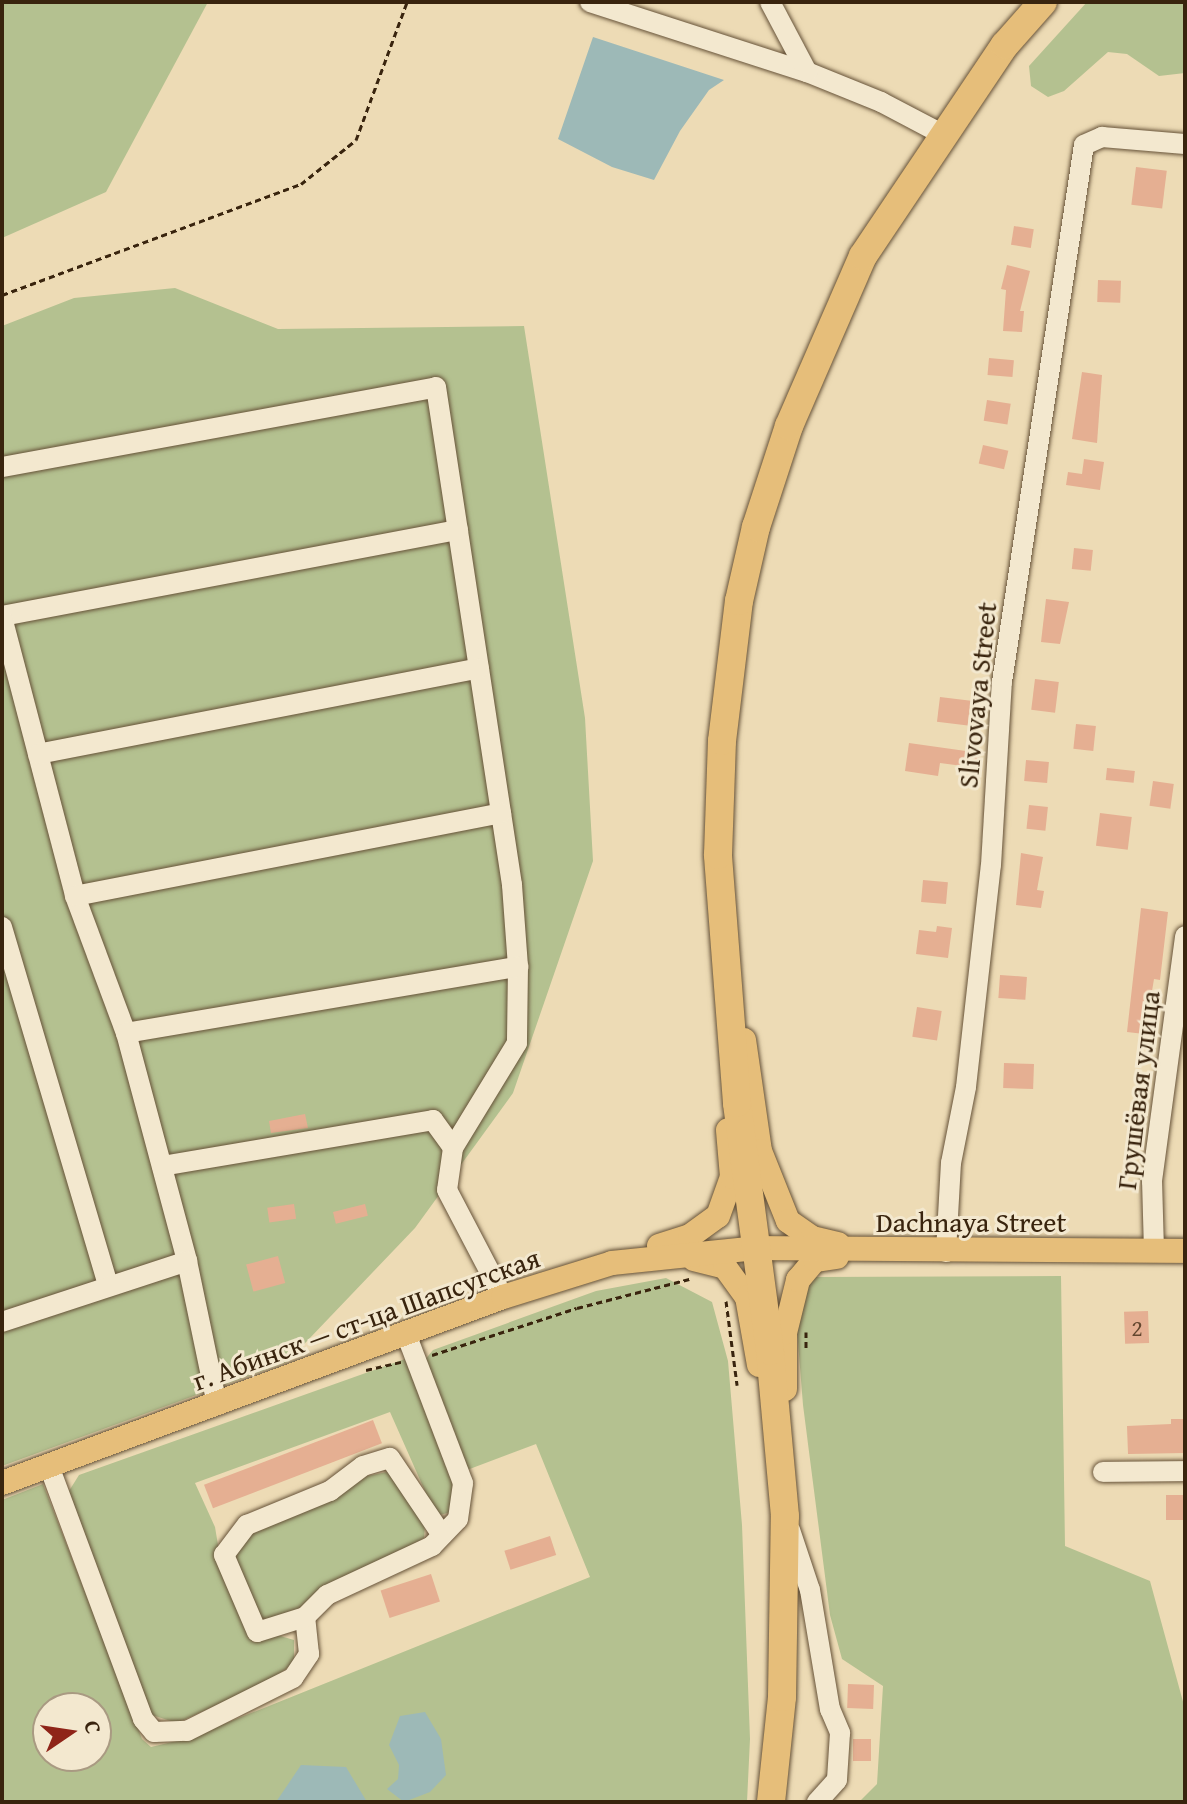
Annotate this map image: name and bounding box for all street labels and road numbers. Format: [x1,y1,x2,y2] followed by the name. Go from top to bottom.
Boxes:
[951,600,1003,790] street label: Slivovaya Street
[1109,989,1167,1191] street label: Грушёвая улица
[876,1205,1066,1239] street label: Dachnaya Street
[188,1240,544,1398] street label: г. Абинск — ст-ца Шапсугская

